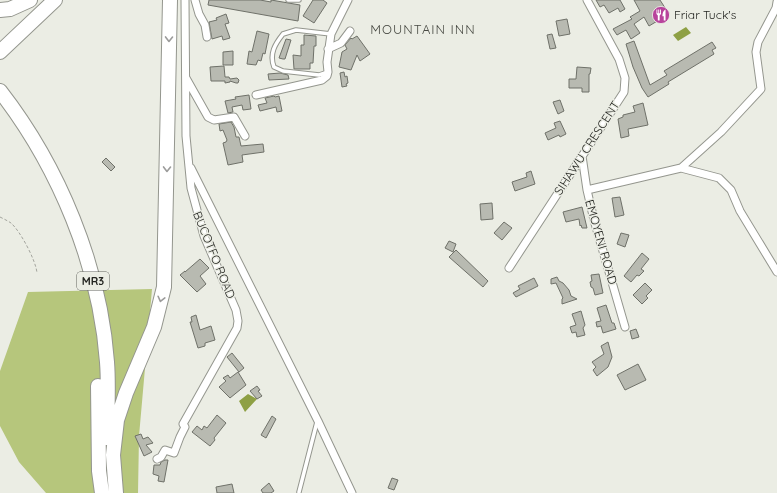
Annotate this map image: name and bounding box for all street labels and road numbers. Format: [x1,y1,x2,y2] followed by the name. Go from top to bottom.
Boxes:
[551,98,623,198] street label: SIHAWU CRESCENT
[582,198,621,286] street label: EMOYENI ROAD
[190,209,239,301] street label: BUCOTFO ROAD
[77,272,109,290] road number: MR3

